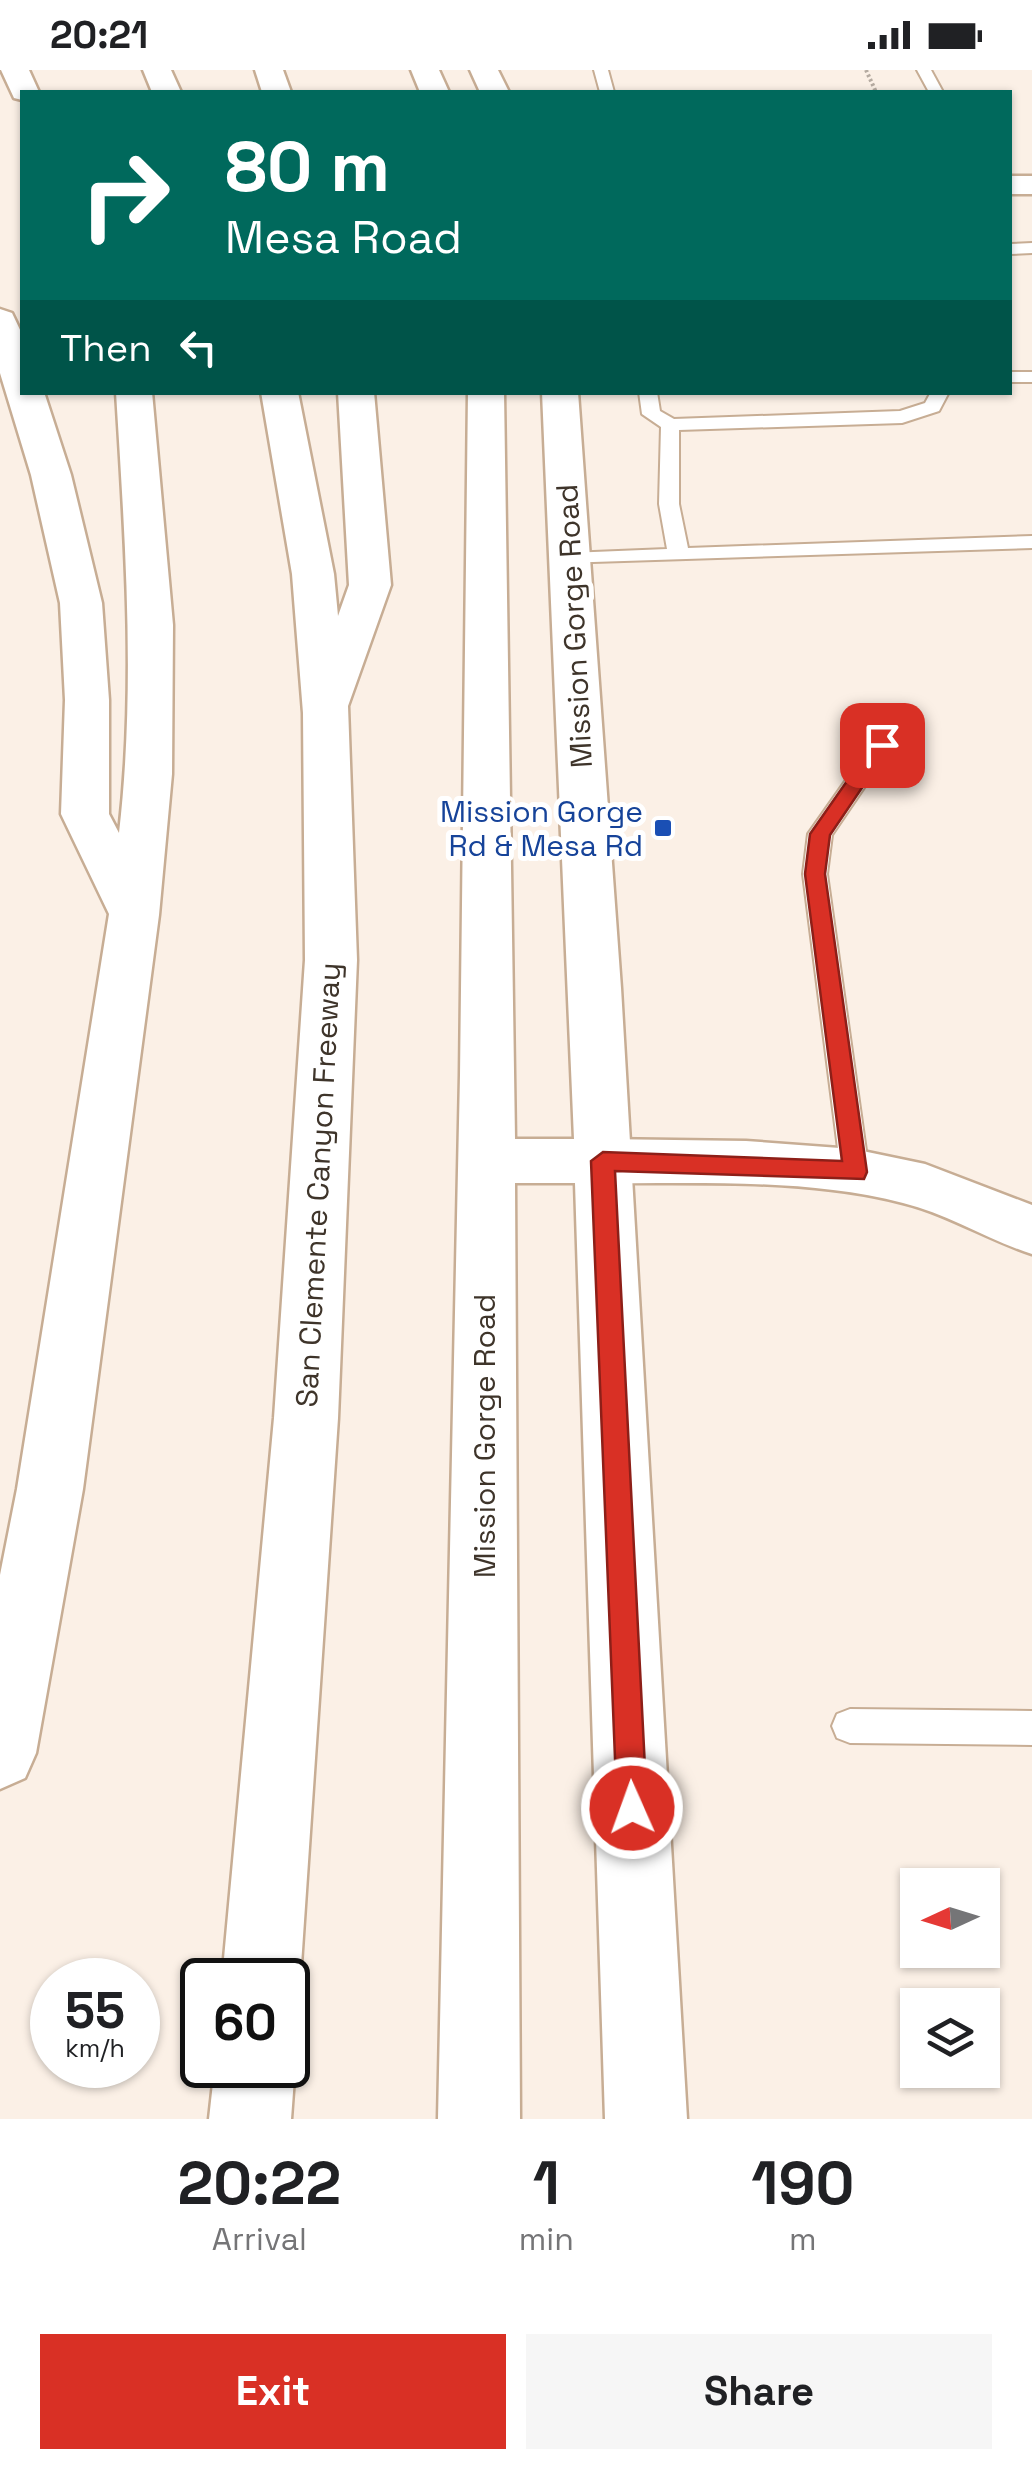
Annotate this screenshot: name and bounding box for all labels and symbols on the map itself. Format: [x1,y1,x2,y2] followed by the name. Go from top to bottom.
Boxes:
[547,483,601,769] street label: Mission Gorge Road
[840,703,925,788] pin
[440,792,643,865] place label: Mission Gorge Rd & Mesa Rd
[652,817,674,839] marker: Mission Gorge Rd & Mesa Rd
[287,962,349,1408] street label: San Clemente Canyon Freeway
[465,1294,504,1578] street label: Mission Gorge Road
[580,1756,684,1860] position arrow
[900,1868,1000,1968] north arrow
[180,1958,310,2088] speed limit sign: 60

